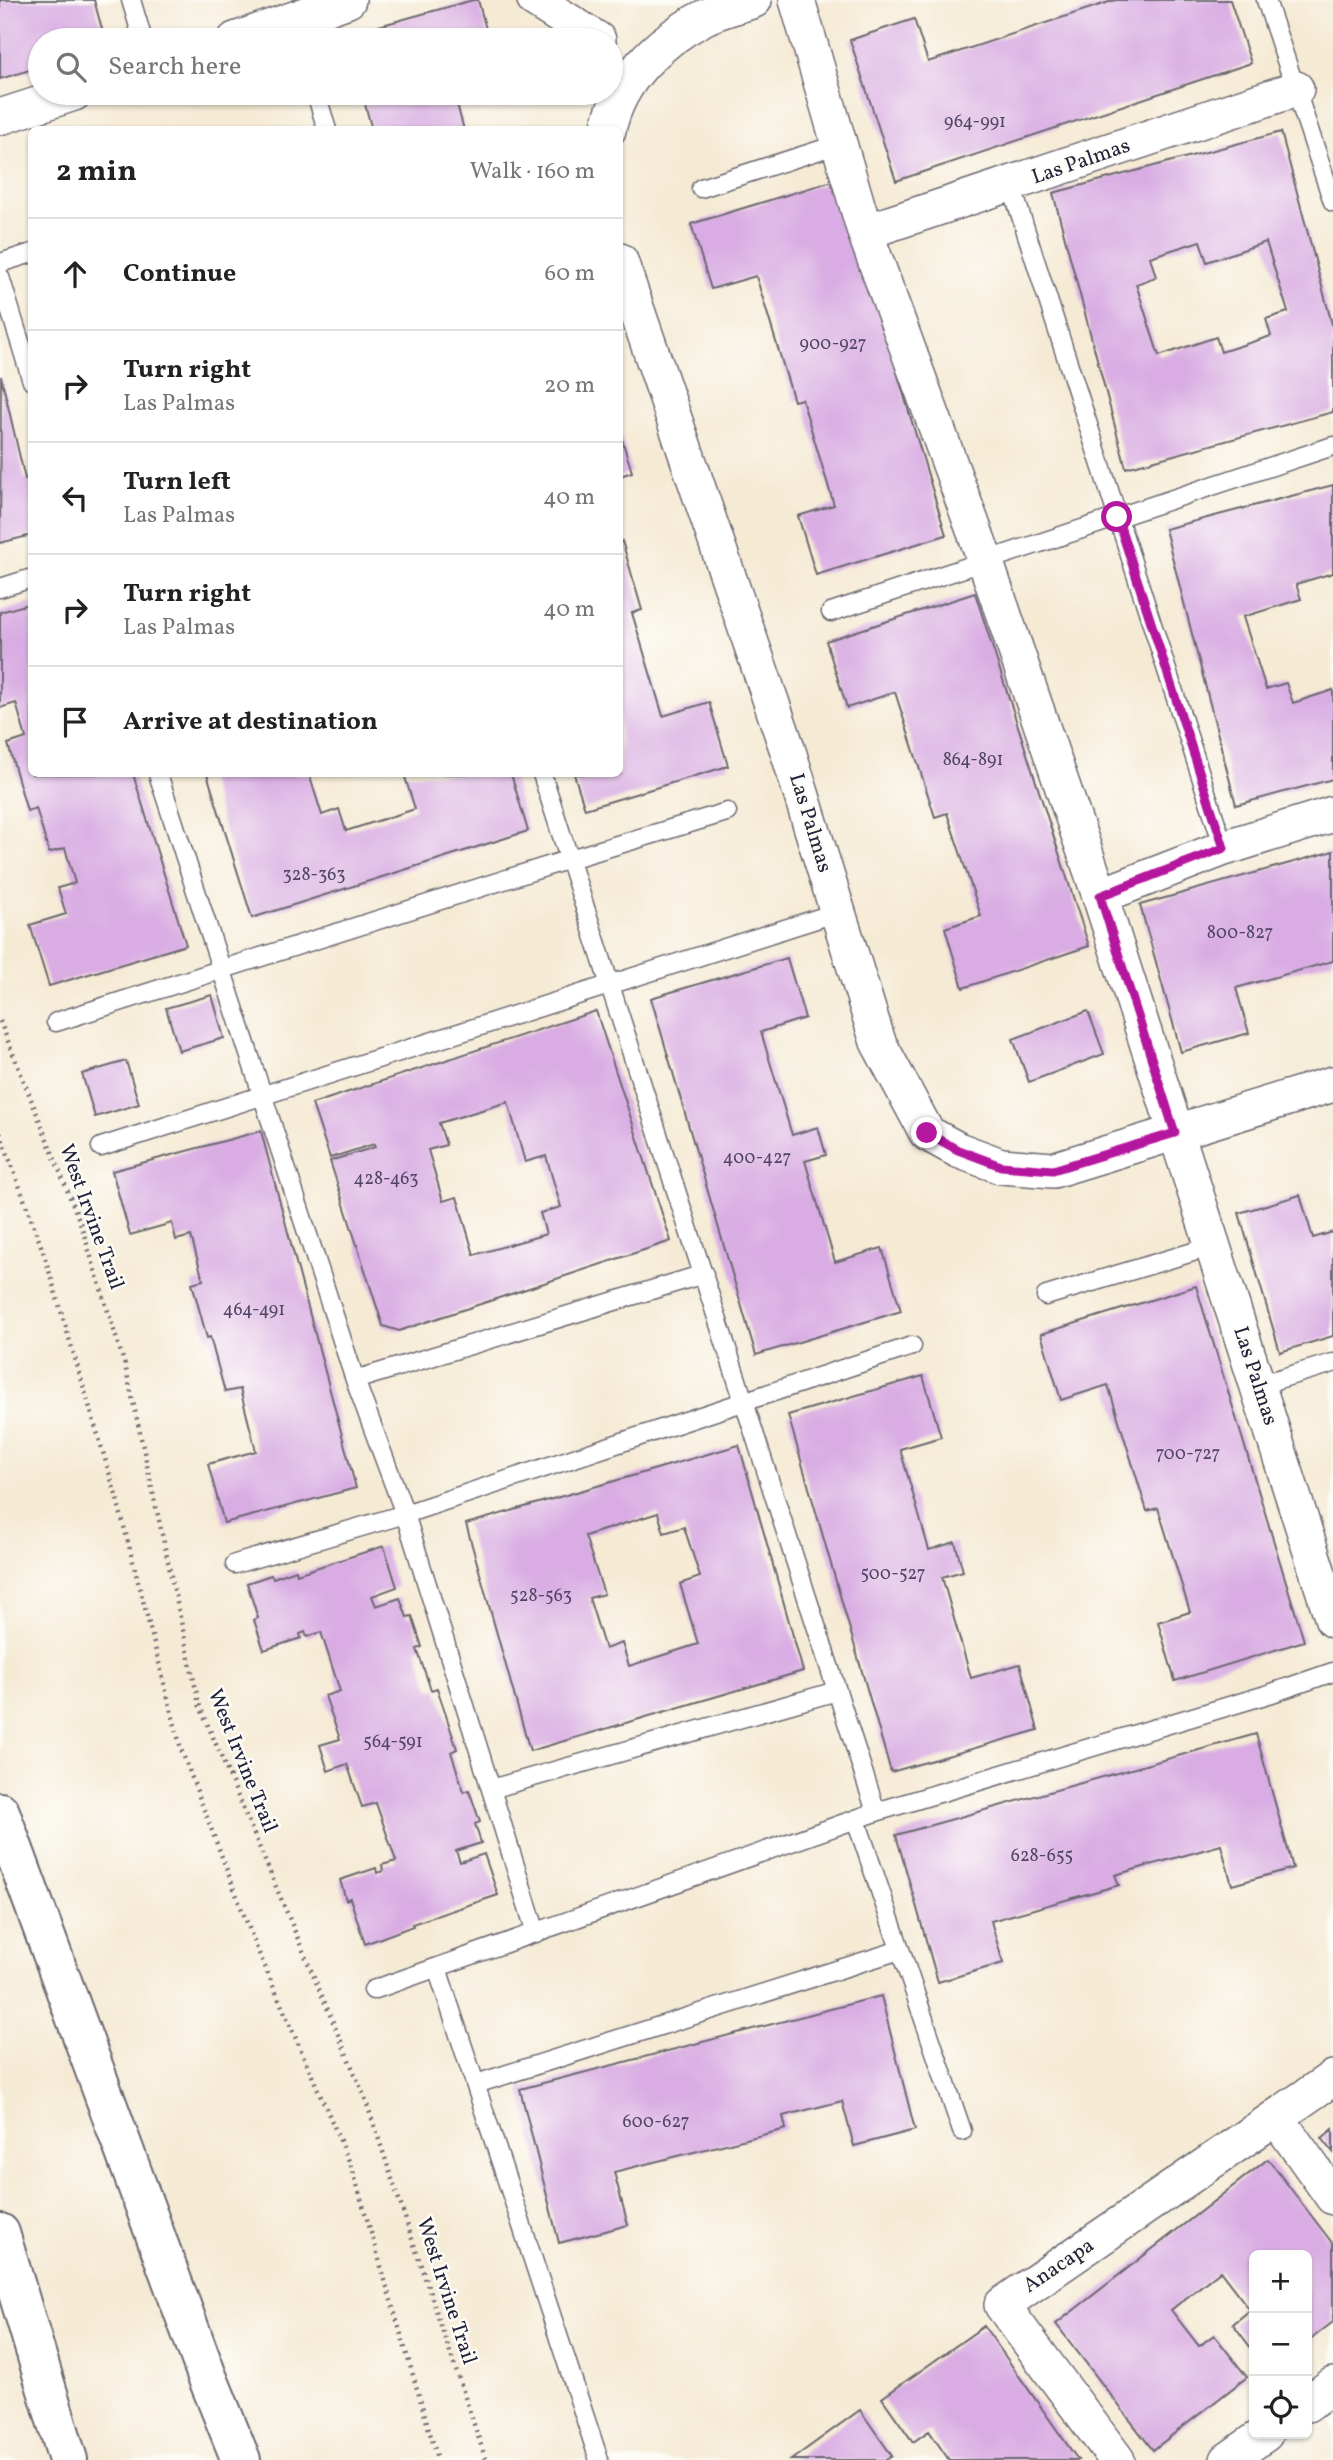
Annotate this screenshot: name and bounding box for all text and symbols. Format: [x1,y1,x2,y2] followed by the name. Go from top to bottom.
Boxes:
[28,28,623,105] search box
[52,48,90,86] icon: search
[108,49,241,85] text: Search here
[944,110,1006,135] house number: 964-991
[1028,132,1134,192] street label: Las Palmas
[56,151,137,193] text: 2 min
[470,156,595,188] text: Walk · 160 m
[56,255,94,293] icon: ahead
[123,256,236,292] text: Continue
[545,258,595,290] text: 60 m
[799,332,867,357] house number: 900-927
[123,352,251,388] text: Turn right
[56,367,94,405] icon: right
[544,370,595,402] text: 20 m
[123,388,235,420] text: Las Palmas
[123,464,231,500] text: Turn left
[56,479,94,517] icon: left
[543,482,595,514] text: 40 m
[123,500,235,532] text: Las Palmas
[1101,501,1132,532] route start
[123,576,251,612] text: Turn right
[56,591,94,629] icon: right
[543,594,595,626] text: 40 m
[123,612,235,644] text: Las Palmas
[56,703,94,741] icon: arrive
[123,704,378,740] text: Arrive at destination
[943,748,1003,773] house number: 864-891
[781,770,839,876] street label: Las Palmas
[283,863,345,888] house number: 328-363
[1207,921,1273,946] house number: 800-827
[911,1117,942,1148] route end
[51,1140,131,1294] street label: West Irvine Trail
[723,1146,791,1171] house number: 400-427
[354,1167,418,1192] house number: 428-463
[223,1298,285,1323] house number: 464-491
[1225,1323,1285,1429] street label: Las Palmas
[1156,1442,1220,1467] house number: 700-727
[861,1562,925,1587] house number: 500-527
[510,1584,572,1609] house number: 528-563
[200,1685,284,1837] street label: West Irvine Trail
[363,1730,423,1755] house number: 564-591
[1011,1844,1073,1869] house number: 628-655
[623,2110,689,2135] house number: 600-627
[409,2214,483,2368] street label: West Irvine Trail
[1018,2232,1100,2300] street label: Anacapa
[1249,2250,1312,2439] map controls
[1249,2250,1312,2313] button: +
[1249,2313,1312,2376] button: −
[1249,2376,1312,2439] button: locate

